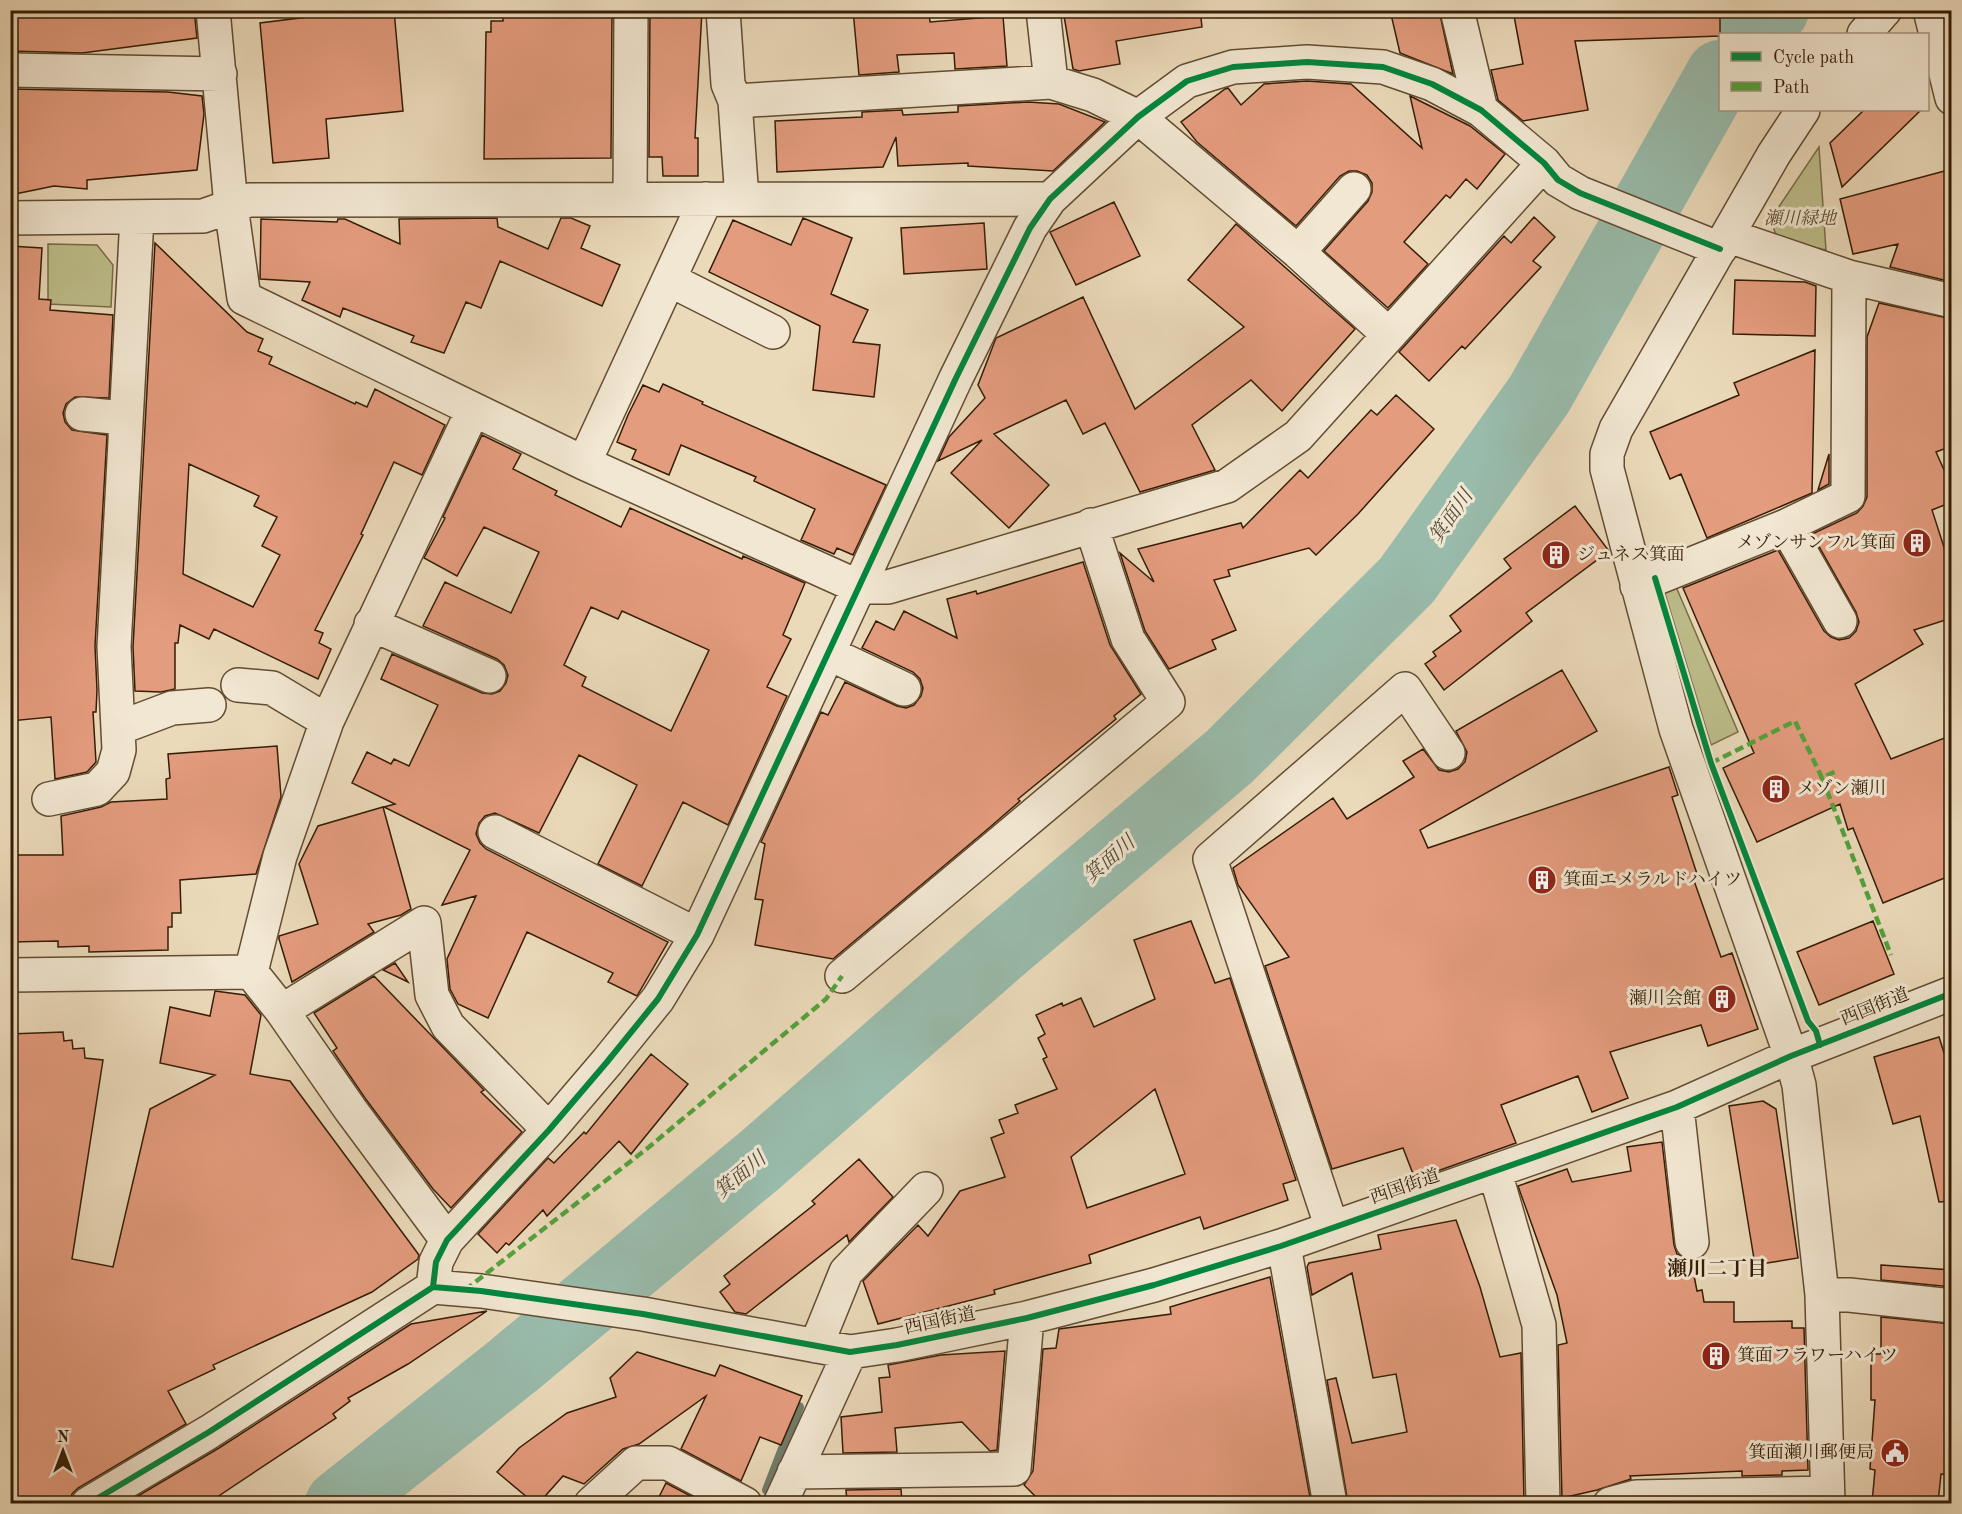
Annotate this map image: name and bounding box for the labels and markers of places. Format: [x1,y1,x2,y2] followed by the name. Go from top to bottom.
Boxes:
[1901,527,1933,559] building icon: メゾンサンフル箕面
[1736,532,1896,552] place label: メゾンサンフル箕面
[1540,539,1572,571] building icon: ジュネス箕面
[1577,544,1685,564] place label: ジュネス箕面
[1760,773,1792,805] building icon: メゾン瀬川
[1797,778,1886,798] place label: メゾン瀬川
[1526,864,1558,896] building icon: 箕面エメラルドハイツ
[1563,869,1742,889] place label: 箕面エメラルドハイツ
[1706,983,1738,1015] building icon: 瀬川会館
[1629,988,1701,1008] place label: 瀬川会館
[1700,1340,1732,1372] building icon: 箕面フラワーハイツ
[1737,1345,1898,1365] place label: 箕面フラワーハイツ
[1879,1437,1911,1469] public building icon: 箕面瀬川郵便局
[1748,1442,1874,1462] place label: 箕面瀬川郵便局

